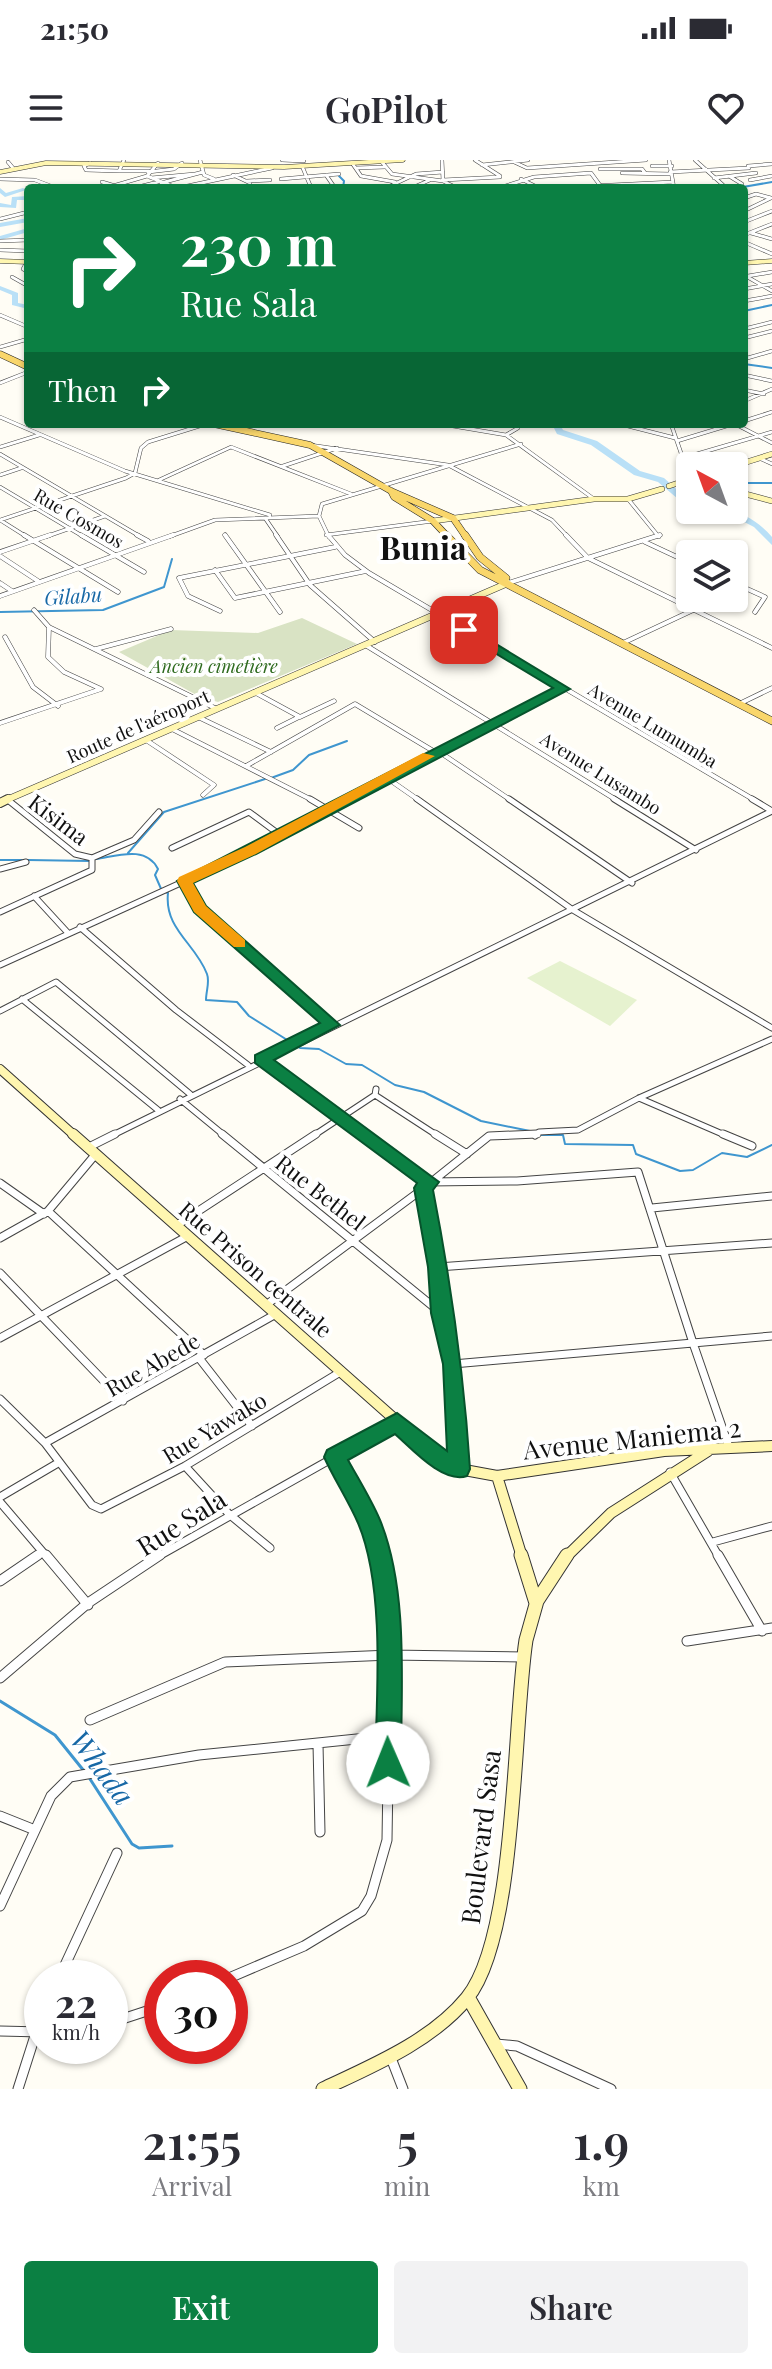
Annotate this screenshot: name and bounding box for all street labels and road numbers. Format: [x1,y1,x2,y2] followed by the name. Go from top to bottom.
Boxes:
[30,483,128,553] street label: Rue Cosmos
[583,676,722,773] street label: Avenue Lumumba
[63,683,214,768] street label: Route de l'aéroport
[535,726,666,820] street label: Avenue Lusambo
[23,787,95,851] street label: Kisima
[270,1147,372,1237] street label: Rue Bethel
[173,1194,339,1344] street label: Rue Prison centrale
[99,1325,205,1403] street label: Rue Abede
[156,1384,272,1470] street label: Rue Yawako
[520,1409,743,1467] street label: Avenue Maniema 2
[130,1481,232,1563] street label: Rue Sala
[452,1748,508,1926] street label: Boulevard Sasa

